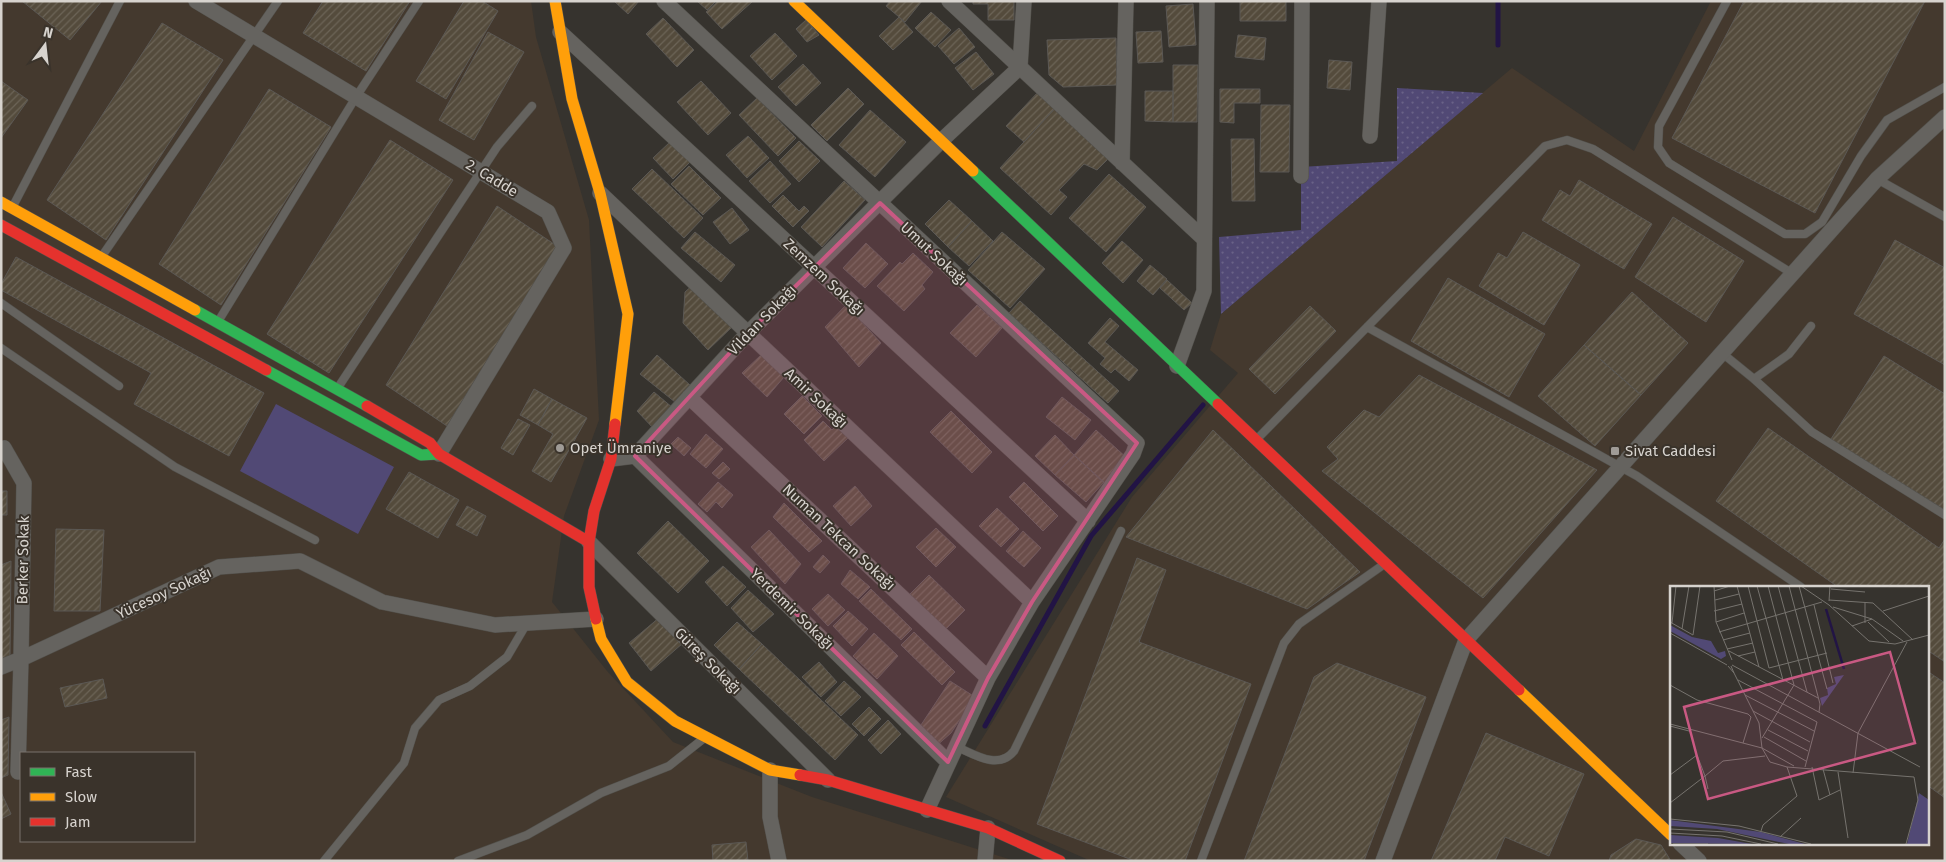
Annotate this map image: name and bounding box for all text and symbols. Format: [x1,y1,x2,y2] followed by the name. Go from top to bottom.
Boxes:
[20,20,70,70] north arrow
[42,24,55,42] text: N
[463,155,521,201] street label: 2. Cadde
[897,218,971,290] street label: Umut Sokağı
[780,235,868,319] street label: Zemzem Sokağı
[724,281,800,359] street label: Vildan Sokağı
[781,364,851,432] street label: Amir Sokağı
[570,439,672,457] place label: Opet Ümraniye
[554,442,566,454] marker: Opet Ümraniye
[1625,442,1716,460] place label: Sivat Caddesi
[1609,445,1621,457] marker: Sivat Caddesi
[779,480,899,594] street label: Numan Tekcan Sokağı
[13,515,33,605] street label: Berker Sokak
[114,563,214,623] street label: Yücesoy Sokağı
[746,565,838,653] street label: Yerdemir Sokağı
[1670,586,1928,844] inset map
[671,624,745,698] street label: Güreş Sokağı
[20,752,195,842] legend
[65,763,92,781] text: Fast
[65,788,97,806] text: Slow
[65,813,91,831] text: Jam

